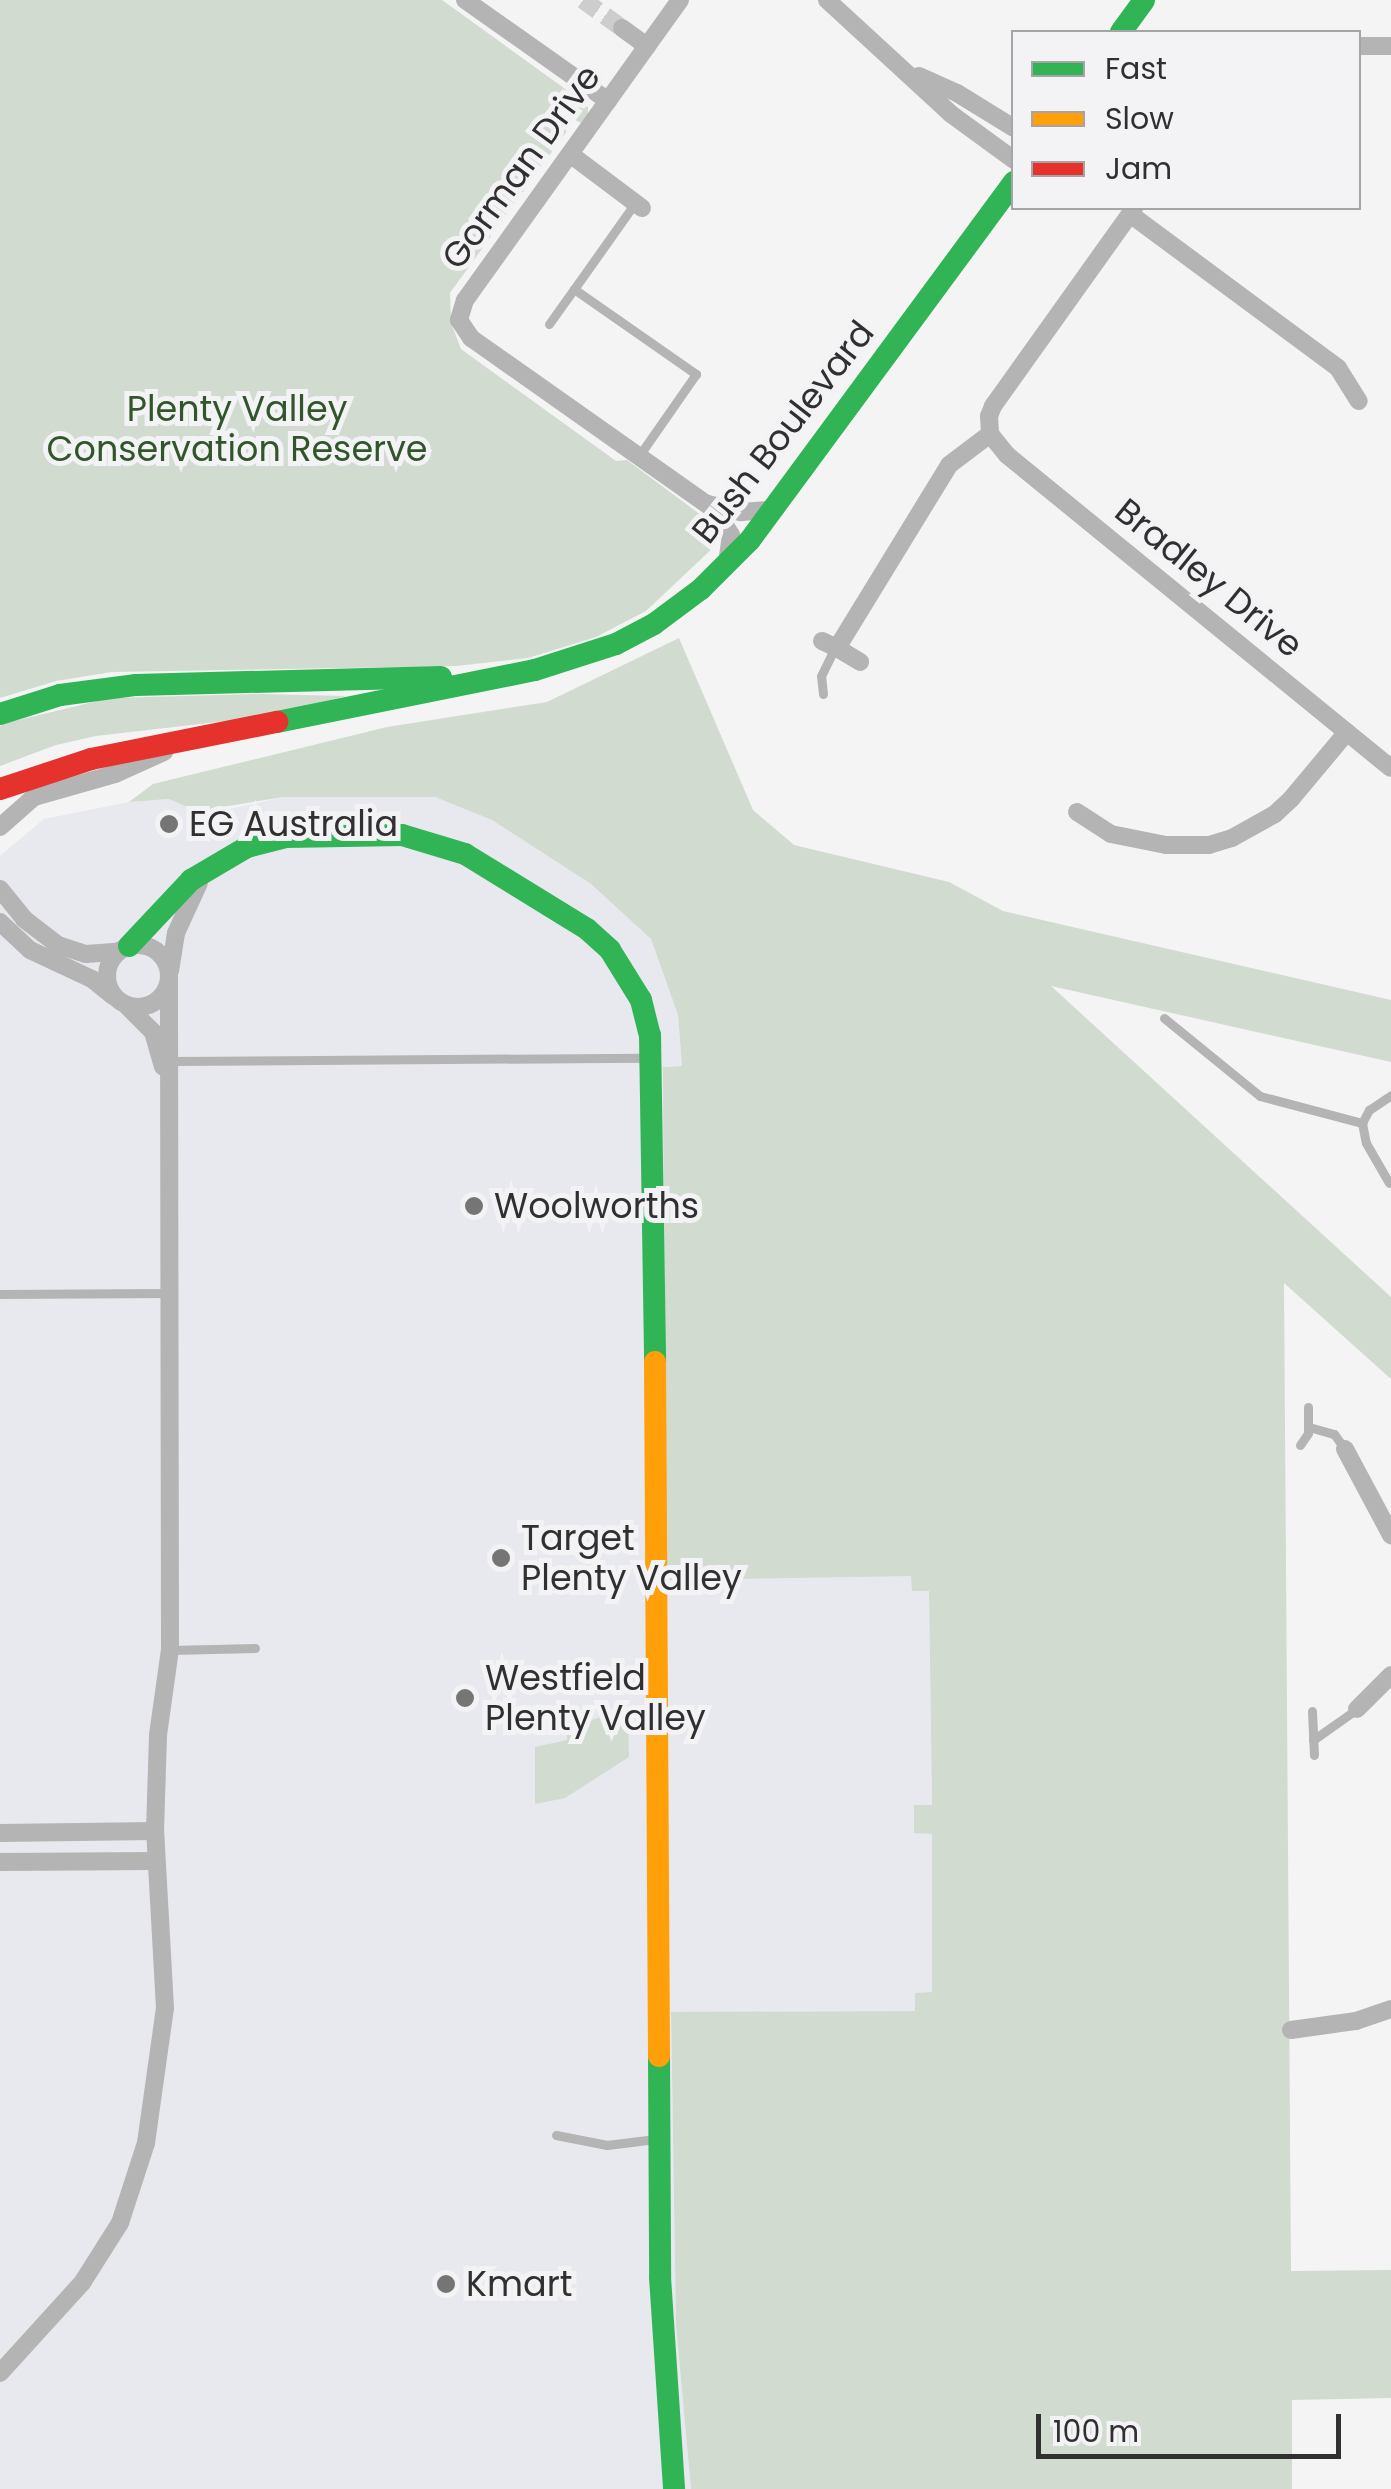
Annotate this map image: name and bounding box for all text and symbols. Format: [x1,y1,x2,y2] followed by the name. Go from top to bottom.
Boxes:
[1011,30,1361,210] legend
[1105,47,1167,90] text: Fast
[433,57,609,277] street label: Gorman Drive
[1105,97,1174,140] text: Slow
[1105,147,1172,190] text: Jam
[683,313,883,551] street label: Bush Boulevard
[47,388,427,470] park label: Plenty Valley Conservation Reserve
[1107,490,1311,666] street label: Bradley Drive
[189,803,398,845] place label: EG Australia
[158,813,180,835] marker: EG Australia
[494,1185,699,1227] place label: Woolworths
[463,1195,485,1217] marker: Woolworths
[521,1517,742,1599] place label: Target Plenty Valley
[490,1547,512,1569] marker: Target Plenty Valley
[485,1657,706,1739] place label: Westfield Plenty Valley
[454,1687,476,1709] marker: Westfield Plenty Valley
[466,2263,572,2305] place label: Kmart
[435,2273,457,2295] marker: Kmart
[1041,2394,1346,2456] scale bar
[1053,2410,1139,2453] text: 100 m

